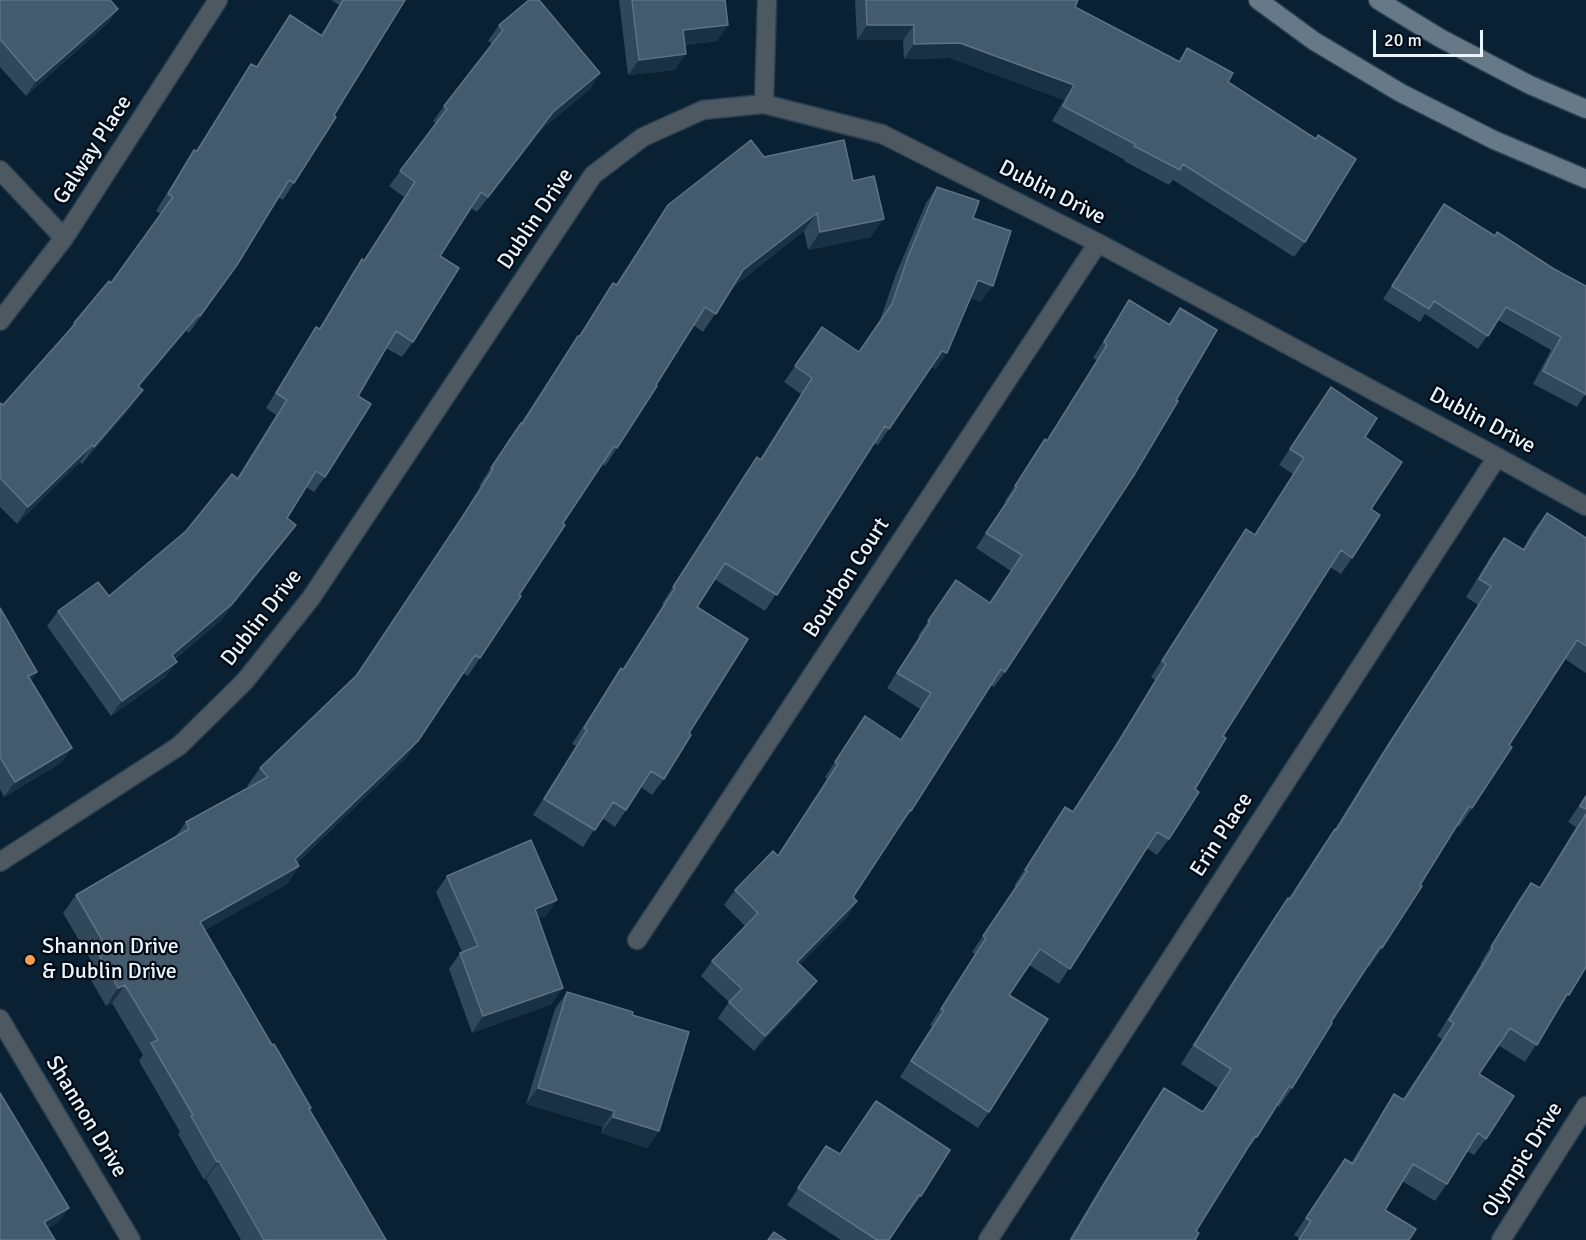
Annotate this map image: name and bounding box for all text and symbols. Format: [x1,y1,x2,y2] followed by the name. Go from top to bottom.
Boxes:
[1376,18,1486,56] scale bar
[1384,29,1422,51] text: 20 m
[48,91,138,209] street label: Galway Place
[994,155,1110,231] street label: Dublin Drive
[493,163,579,275] street label: Dublin Drive
[1424,382,1540,460] street label: Dublin Drive
[798,513,896,643] street label: Bourbon Court
[216,564,308,672] street label: Dublin Drive
[1185,788,1259,882] street label: Erin Place
[42,934,179,986] place label: Shannon Drive & Dublin Drive
[23,953,37,967] marker: Shannon Drive & Dublin Drive
[39,1052,133,1182] street label: Shannon Drive
[1477,1098,1569,1222] street label: Olympic Drive

